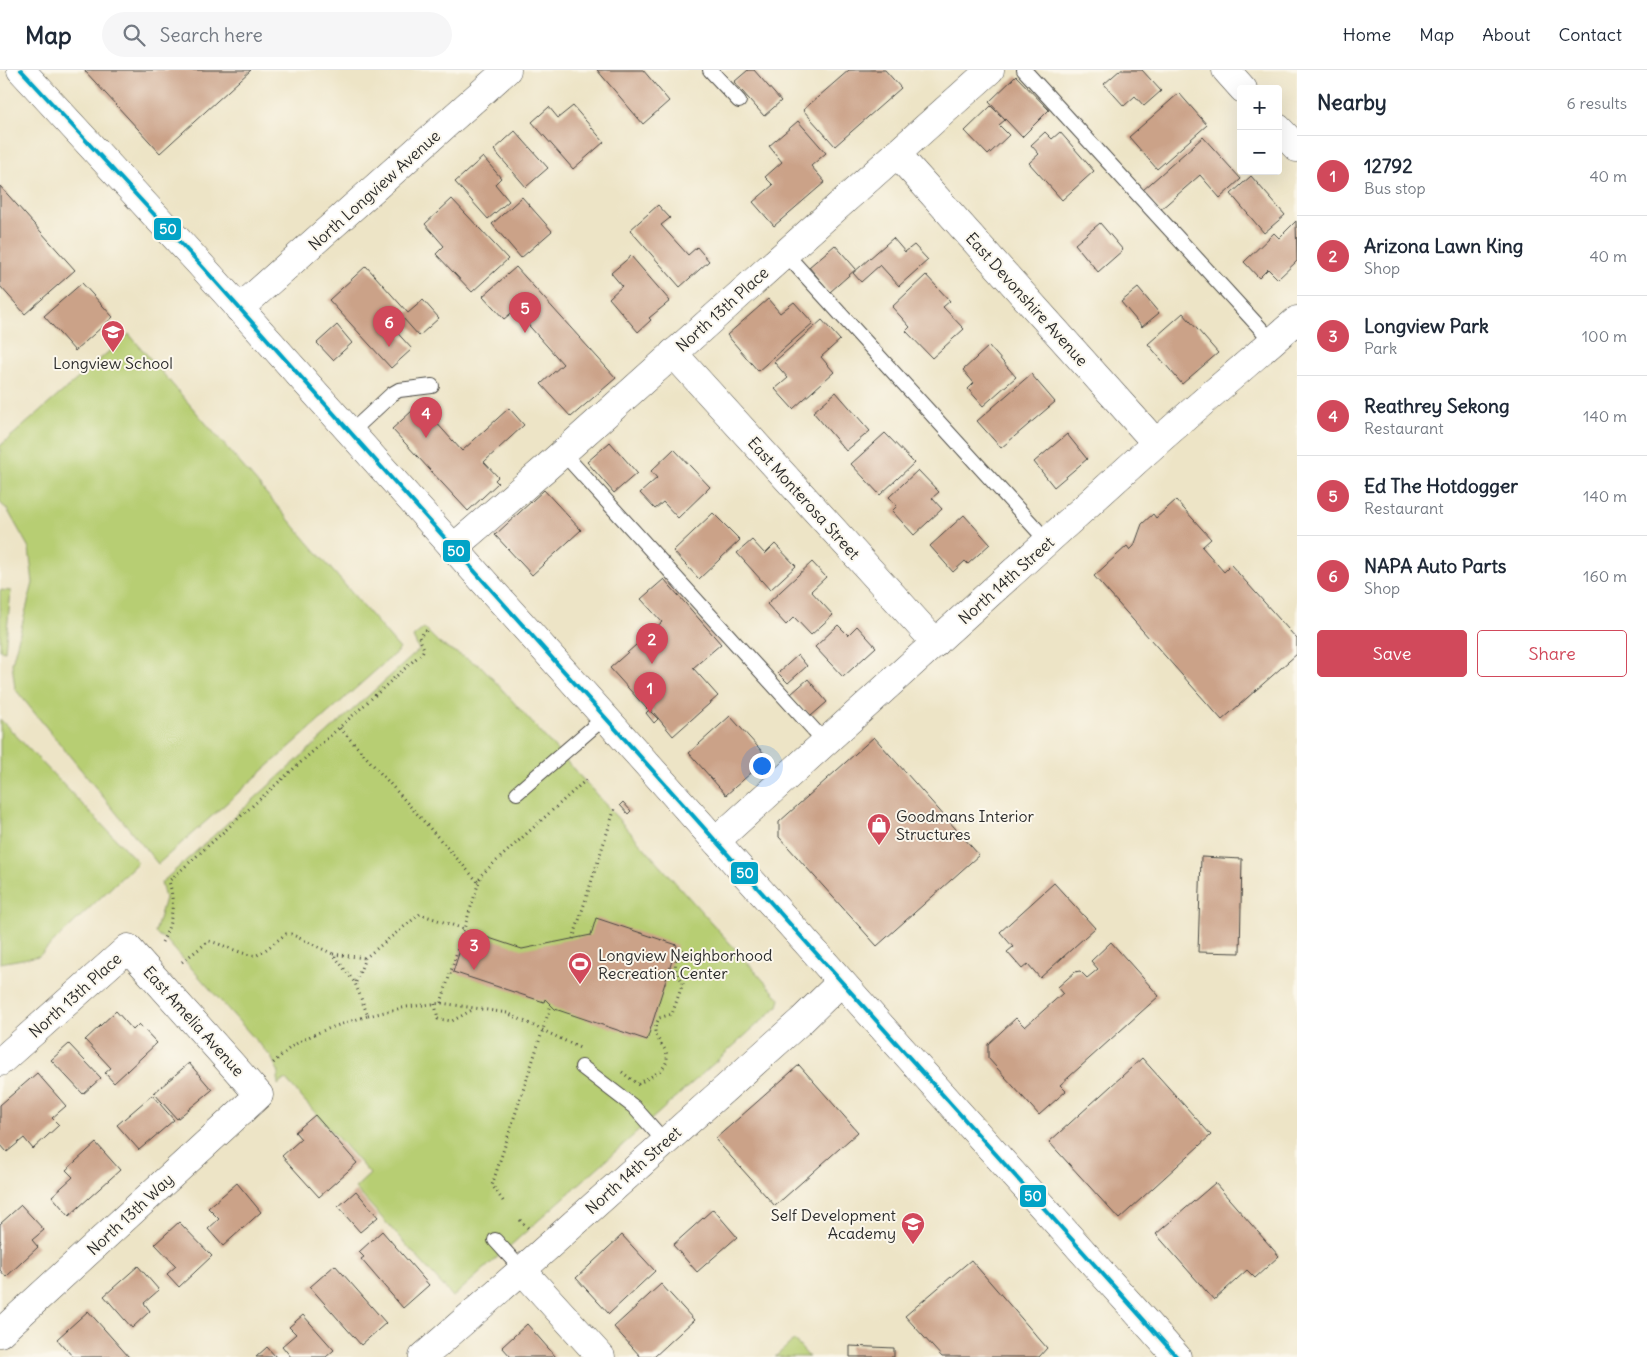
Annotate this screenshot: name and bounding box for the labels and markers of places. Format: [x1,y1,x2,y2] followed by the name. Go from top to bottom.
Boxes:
[509,292,541,333] pin: 5
[373,306,405,347] pin: 6
[100,319,126,353] school or university icon: Longview School
[53,353,173,373] place label: Longview School
[410,397,442,438] pin: 4
[636,623,668,664] pin: 2
[634,672,666,713] pin: 1
[896,806,1034,844] place label: Goodmans Interior Structures
[866,812,892,846] shop icon: Goodmans Interior Structures
[458,929,490,970] pin: 3
[598,945,772,983] place label: Longview Neighborhood Recreation Center
[567,951,593,985] sports icon: Longview Neighborhood Recreation Center
[771,1205,897,1243] place label: Self Development Academy
[900,1211,926,1245] school or university icon: Self Development Academy

